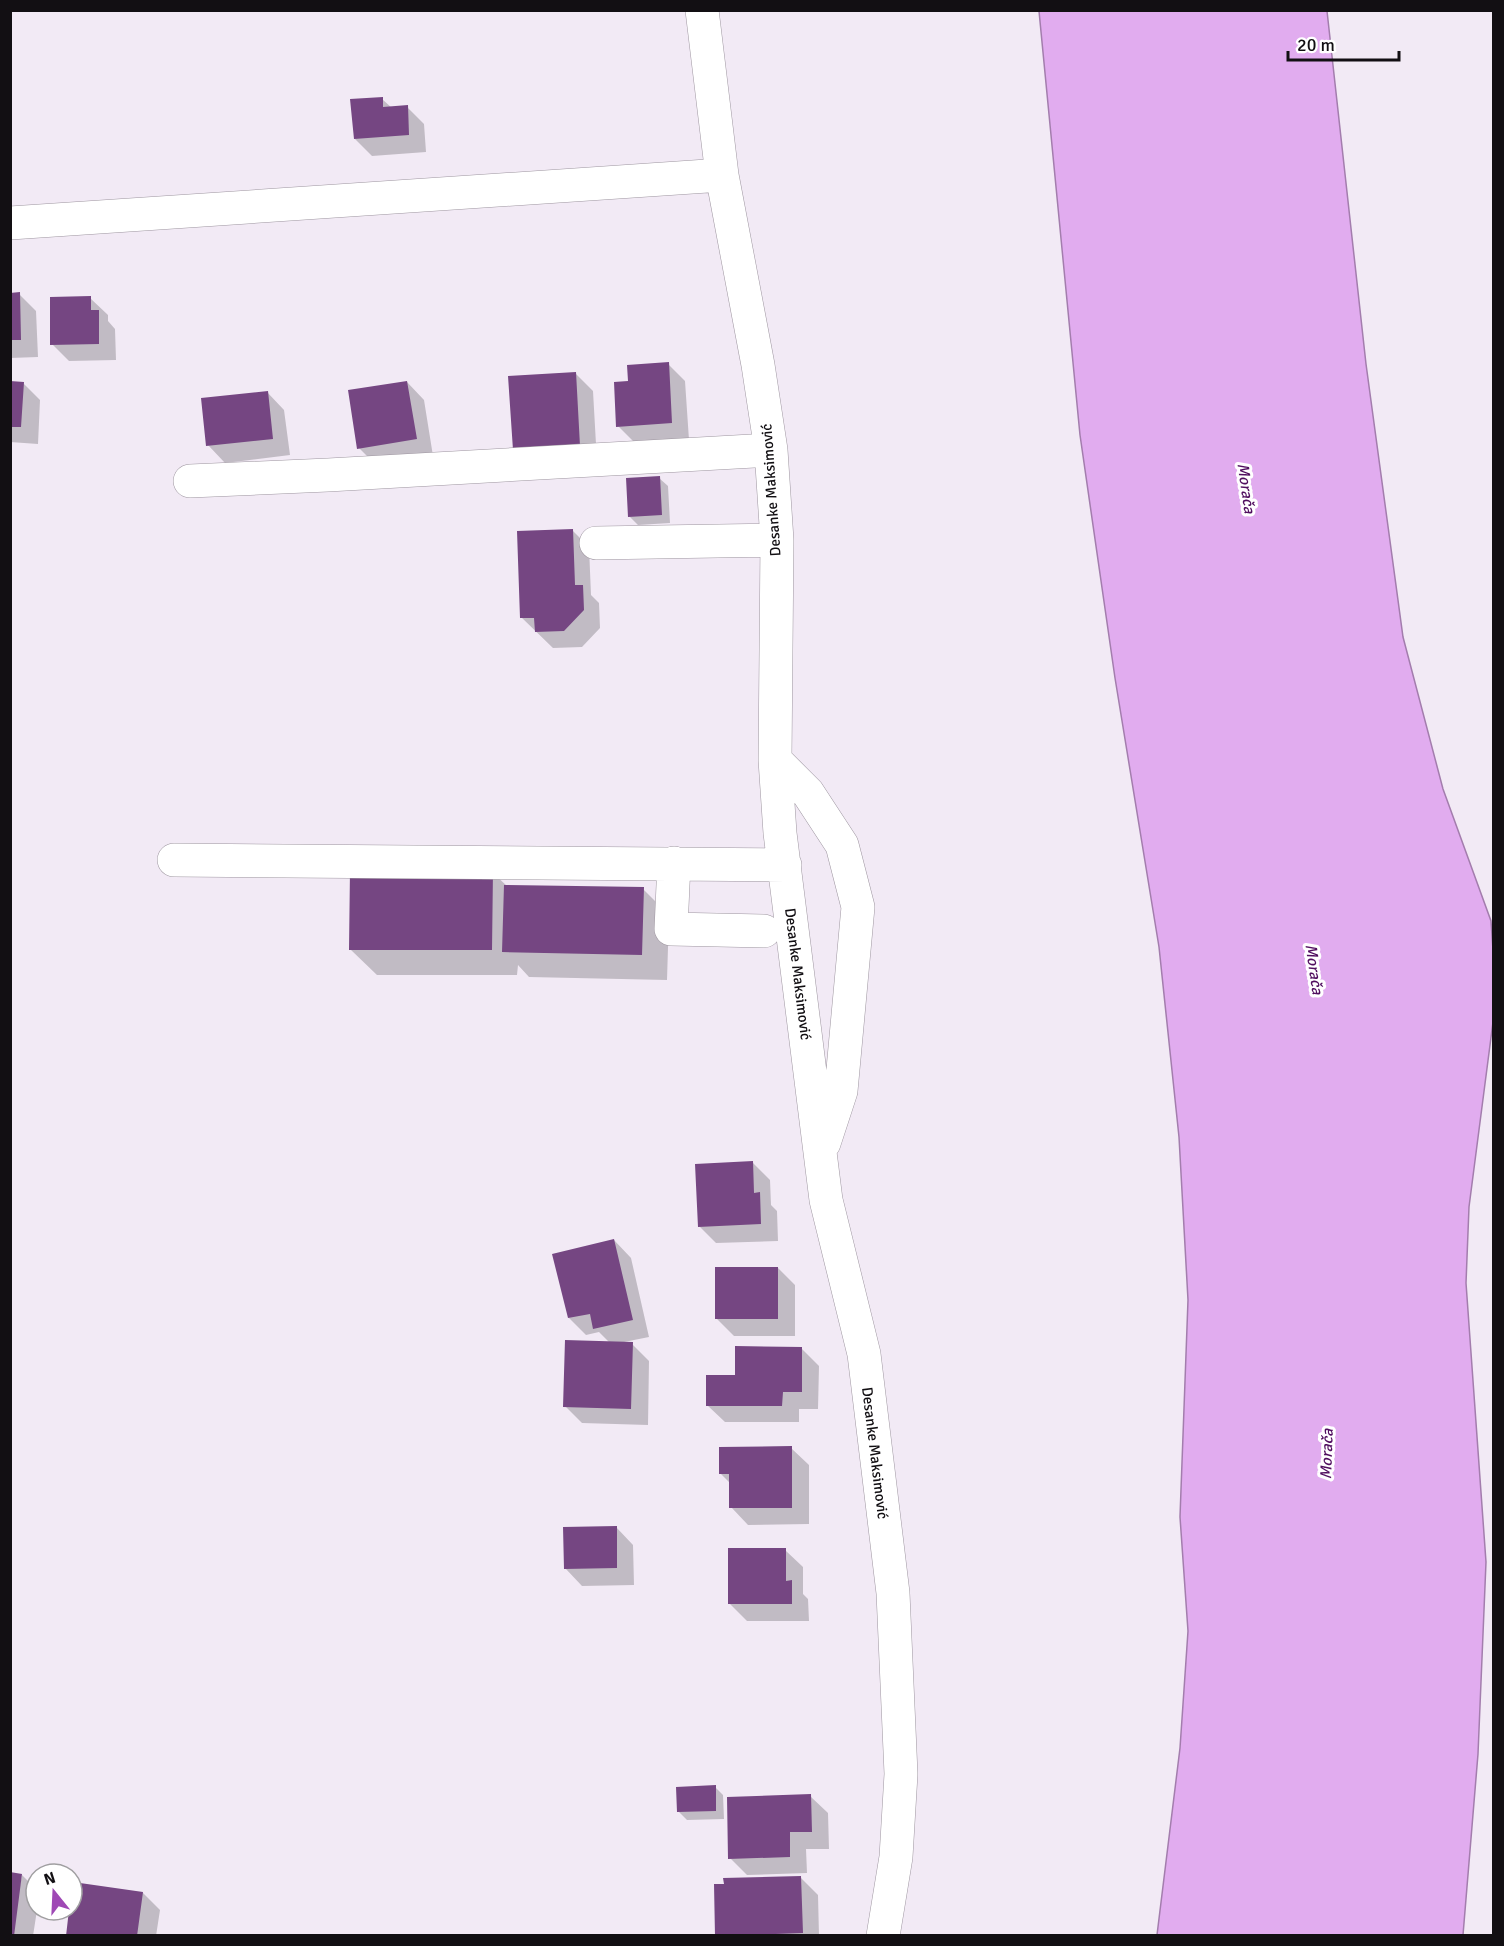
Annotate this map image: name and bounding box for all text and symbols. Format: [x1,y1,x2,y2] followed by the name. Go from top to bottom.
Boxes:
[1288,24,1399,62] scale bar
[1297,34,1335,56] text: 20 m
[757,423,785,557] street label: Desanke Maksimović
[1233,462,1260,516] water label: Morača
[781,907,815,1041] street label: Desanke Maksimović
[1301,943,1328,997] water label: Morača
[858,1386,892,1520] street label: Desanke Maksimović
[1316,1427,1338,1480] water label: Morača
[24,1862,84,1922] north arrow
[41,1867,58,1890] text: N

